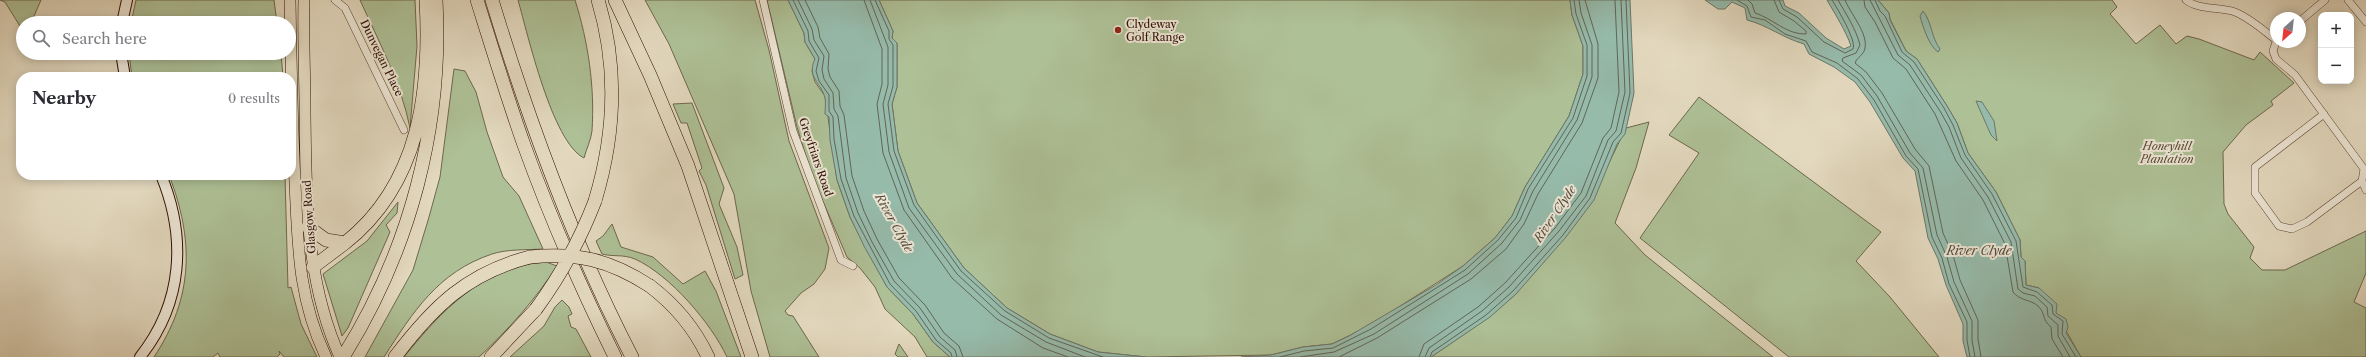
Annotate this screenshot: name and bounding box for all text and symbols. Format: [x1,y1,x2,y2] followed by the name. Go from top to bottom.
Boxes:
[2270,12,2306,48] north arrow
[2318,12,2354,84] map controls
[2318,12,2354,48] button: +
[16,16,296,60] search box
[357,17,407,99] street label: Dunvegan Place
[1126,17,1184,44] place label: Clydeway Golf Range
[1113,25,1123,35] marker: Clydeway Golf Range
[30,27,52,49] icon: search
[62,29,147,48] text: Search here
[2318,48,2354,84] button: −
[32,88,96,108] text: Nearby
[228,90,280,106] text: 0 results
[796,116,836,199] street label: Greyfriars Road
[2139,139,2194,166] park label: Honeyhill Plantation
[299,179,319,254] street label: Glasgow Road
[1530,182,1580,246] water label: River Clyde
[872,190,917,256] water label: River Clyde
[1946,243,2013,258] water label: River Clyde

